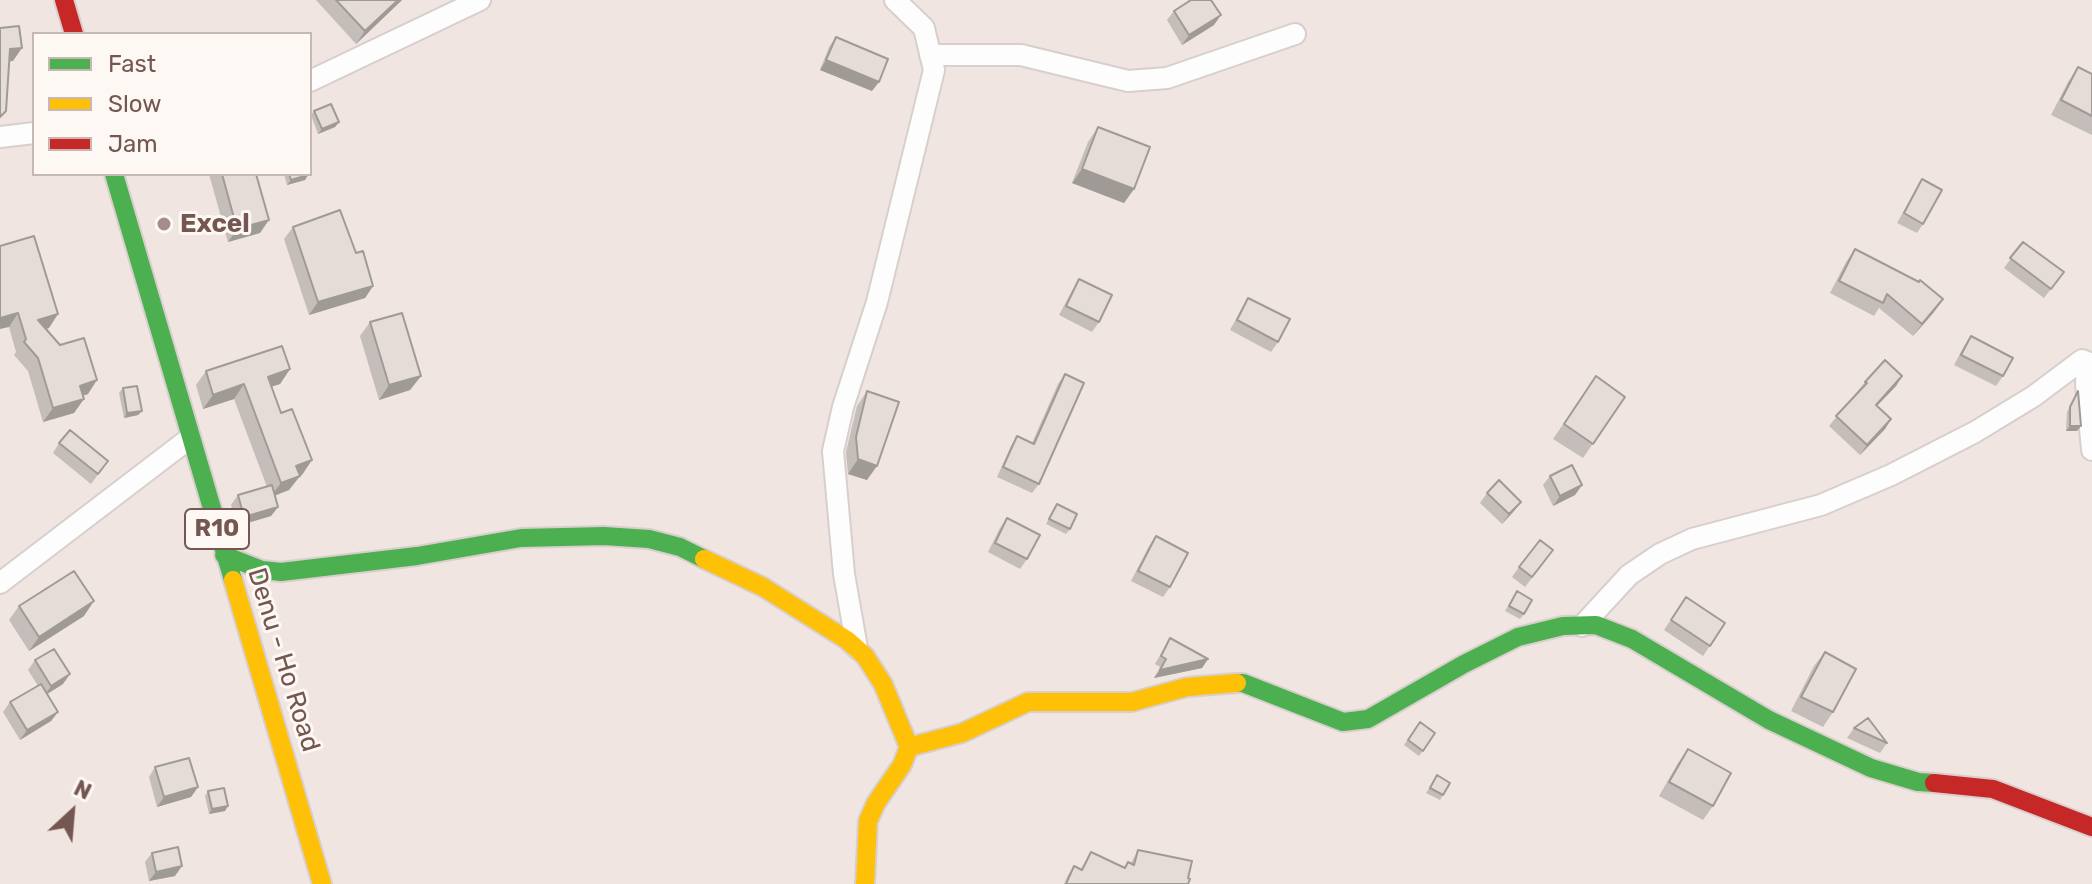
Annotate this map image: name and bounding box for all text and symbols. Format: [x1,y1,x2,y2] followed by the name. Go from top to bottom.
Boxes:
[32,32,312,176] legend
[108,50,156,78] text: Fast
[108,90,161,118] text: Slow
[108,130,158,158] text: Jam
[180,208,250,240] place label: Excel
[155,215,173,233] marker: Excel
[185,509,249,549] road number: R10
[240,564,326,756] street label: Denu - Ho Road
[32,772,112,852] north arrow
[70,774,96,806] text: N

